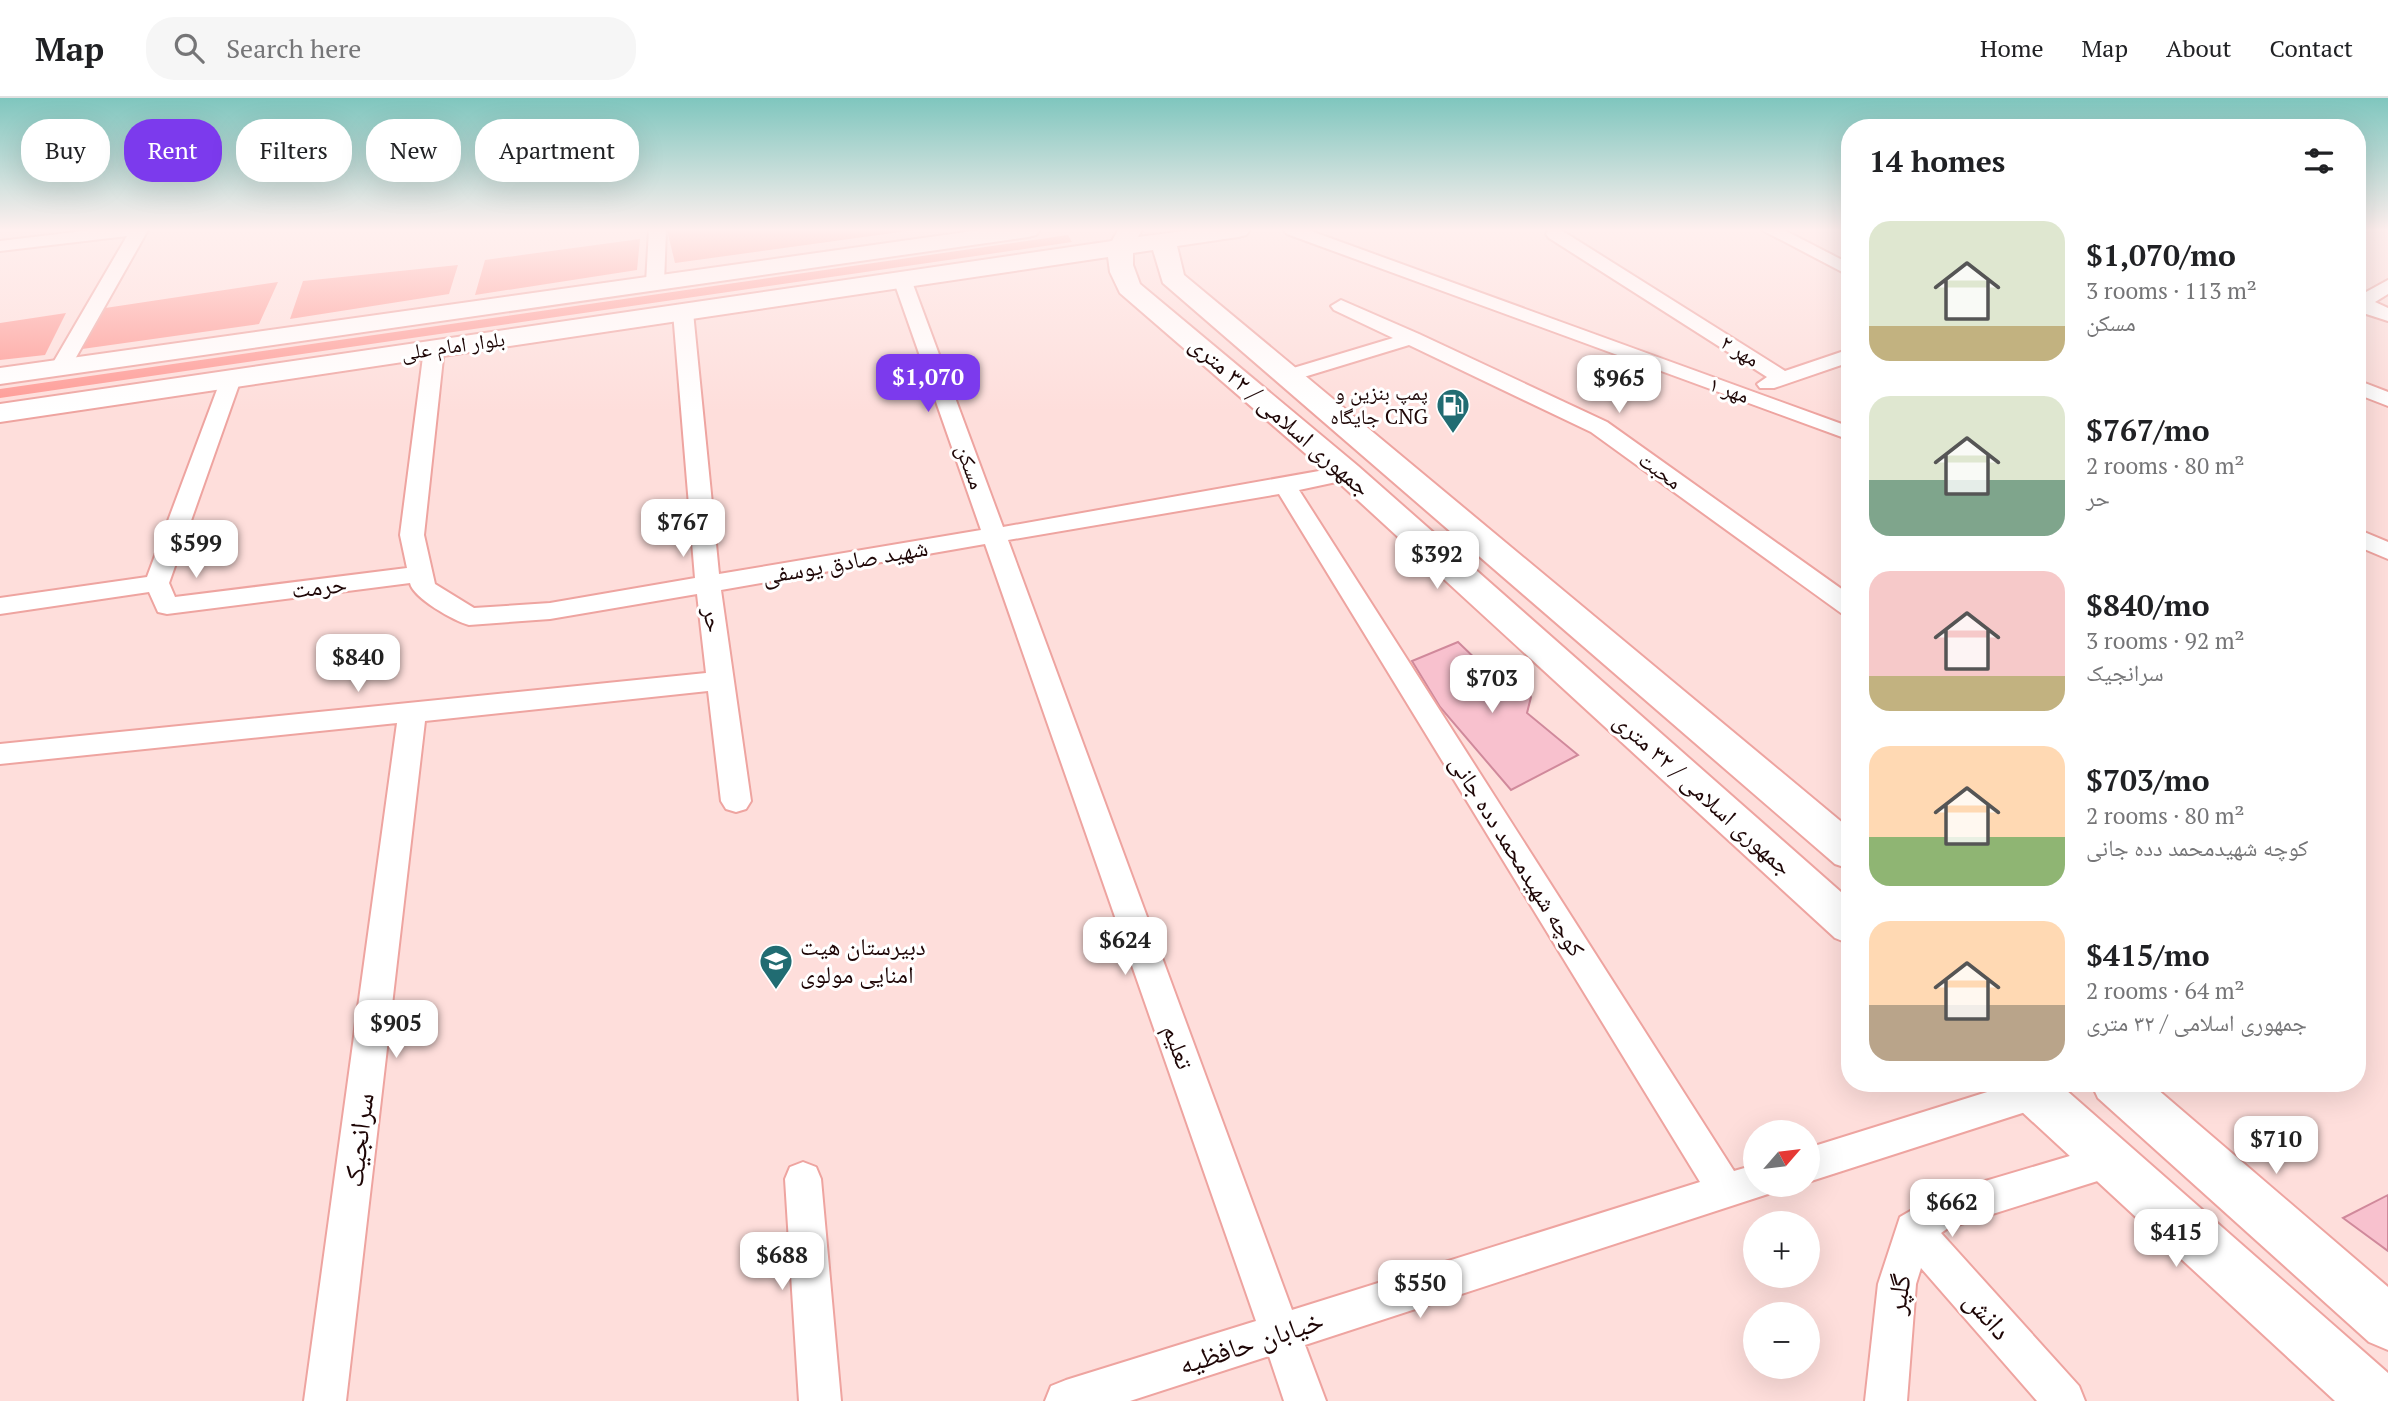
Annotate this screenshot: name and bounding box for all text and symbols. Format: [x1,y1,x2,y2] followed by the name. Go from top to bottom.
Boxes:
[146,17,636,80] search box
[35,27,104,70] text: Map
[170,29,208,67] icon: search
[226,31,361,65] text: Search here
[1980,32,2044,64] text: Home
[2082,32,2128,64] text: Map
[2166,32,2232,64] text: About
[2270,32,2353,64] text: Contact
[21,119,110,182] chip: Buy
[124,119,222,182] chip: Rent
[236,119,352,182] chip: Filters
[366,119,461,182] chip: New
[475,119,639,182] chip: Apartment
[1869,141,2005,181] text: 14 homes
[2300,142,2338,180] icon: filters
[2086,235,2236,275] text: $1,070/mo
[1925,249,2009,333] icon: home
[2086,275,2257,306] text: 3 rooms · 113 m²
[2086,307,2136,338] text: مسکن
[399,324,507,367] street label: بلوار امام علی
[1183,328,1378,503] street label: جمهوری اسلامی / ۳۲ متری
[1716,328,1765,373] street label: مهر ۲
[871,354,985,414] pin: $1,070
[1578,356,1660,415] pin: $965
[892,361,964,392] text: $1,070
[1593,362,1645,393] text: $965
[1705,369,1753,409] street label: مهر ۱
[1330,378,1429,430] place label: پمپ بنزین و جایگاه CNG
[1434,386,1472,435] fuel station icon: پمپ بنزین و جایگاه CNG
[2086,410,2210,450] text: $767/mo
[1925,424,2009,508] icon: home
[950,441,992,493] street label: مسکن
[1633,445,1688,495] street label: محبت
[2086,450,2245,481] text: 2 rooms · 80 m²
[2086,482,2110,513] text: حر
[642,500,724,559] pin: $767
[657,506,709,537] text: $767
[155,520,237,580] pin: $599
[170,527,222,558] text: $599
[759,531,930,591] street label: شهید صادق یوسفی
[1396,532,1478,591] pin: $392
[1411,538,1463,569] text: $392
[289,567,348,605] street label: حرمت
[2086,585,2210,625] text: $840/mo
[1925,599,2009,683] icon: home
[696,604,732,634] street label: حر
[2086,625,2245,656] text: 3 rooms · 92 m²
[317,634,399,694] pin: $840
[332,641,384,672] text: $840
[1451,656,1533,715] pin: $703
[2086,657,2164,688] text: سرانجیک
[1466,662,1518,693] text: $703
[1607,704,1800,882] street label: جمهوری اسلامی / ۳۲ متری
[1443,749,1593,962] street label: کوچه شهیدمحمد دده جانی
[2086,760,2210,800] text: $703/mo
[1925,774,2009,858] icon: home
[2086,800,2245,831] text: 2 rooms · 80 m²
[2086,832,2308,863] text: کوچه شهیدمحمد دده جانی
[1084,918,1166,977] pin: $624
[1099,924,1151,955] text: $624
[800,930,926,990] place label: دبیرستان هیت امنایی مولوی
[2086,935,2210,975] text: $415/mo
[757,942,795,991] school or university icon: دبیرستان هیت امنایی مولوی
[1925,949,2009,1033] icon: home
[2086,975,2245,1006] text: 2 rooms · 64 m²
[355,1000,437,1060] pin: $905
[370,1007,422,1038] text: $905
[2086,1007,2307,1038] text: جمهوری اسلامی / ۳۲ متری
[1155,1020,1202,1074] street label: تعلیم
[333,1091,382,1189] street label: سرانجیک
[2235,1116,2317,1176] pin: $710
[1743,1120,1820,1197] north arrow
[1743,1120,1820,1379] map controls
[2250,1123,2302,1154] text: $710
[1911,1180,1993,1239] pin: $662
[1926,1186,1978,1217] text: $662
[2135,1210,2217,1269] pin: $415
[1743,1211,1820,1288] button: +
[2150,1216,2202,1247] text: $415
[741,1232,823,1292] pin: $688
[756,1239,808,1270] text: $688
[1379,1260,1461,1320] pin: $550
[1394,1267,1446,1298] text: $550
[1876,1271,1919,1317] street label: گلپر
[1957,1282,2020,1347] street label: دانش
[1174,1301,1328,1382] street label: خیابان حافظیه
[1743,1302,1820,1379] button: −

